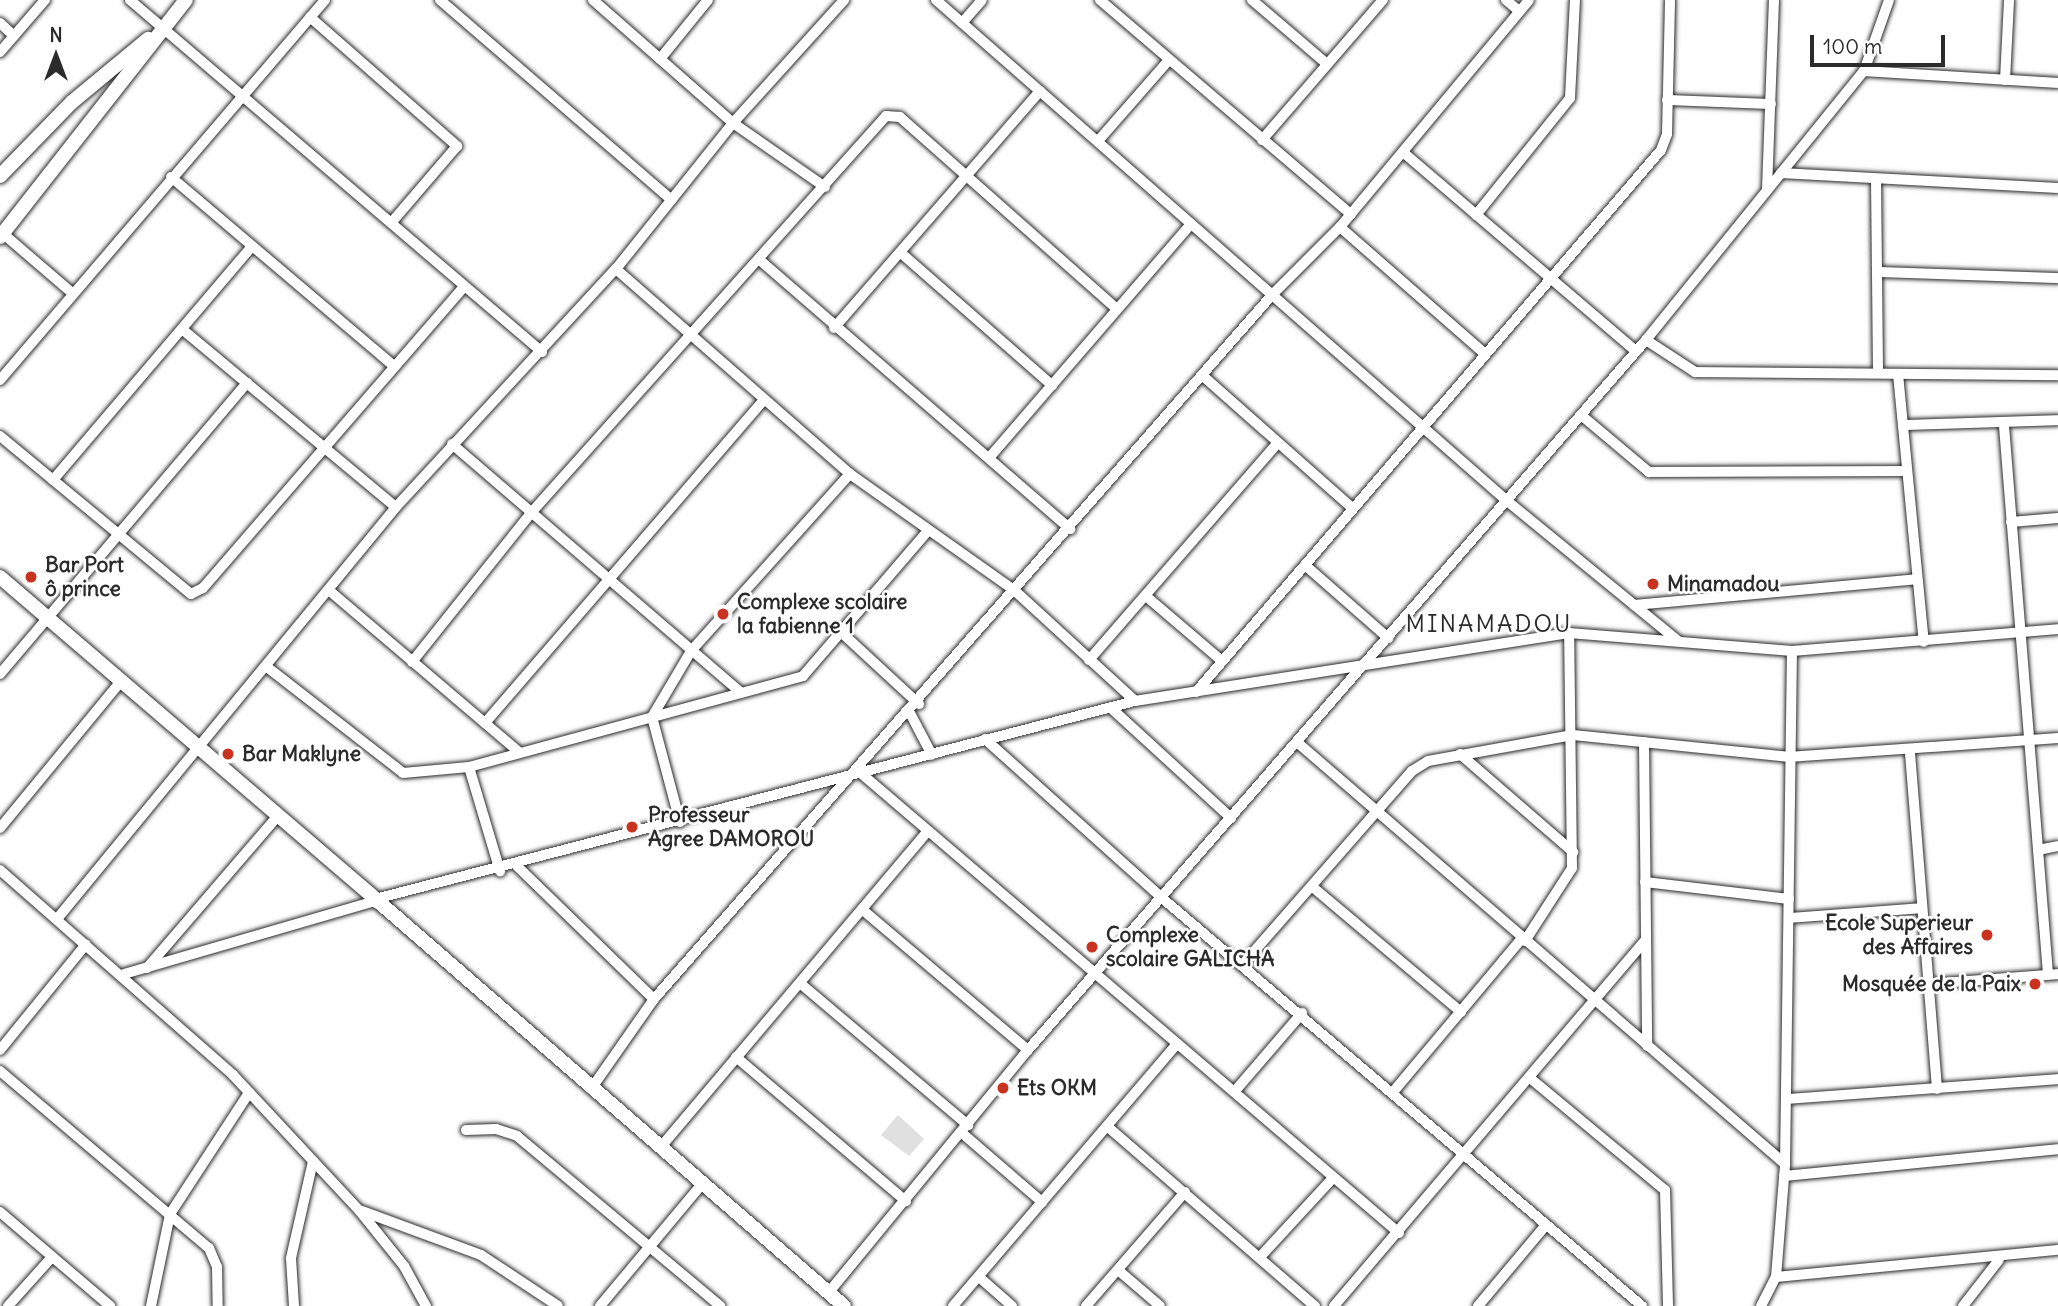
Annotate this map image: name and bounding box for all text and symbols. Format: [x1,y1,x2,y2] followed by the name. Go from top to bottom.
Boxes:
[21,21,91,91] north arrow
[1813,21,1948,65] scale bar
[49,23,63,47] text: N
[1823,33,1882,60] text: 100 m
[45,552,124,602] place label: Bar Port ô prince
[23,569,39,585] marker: Bar Port ô prince
[1667,571,1780,597] place label: Minamadou
[1645,576,1661,592] marker: Minamadou
[737,589,907,639] place label: Complexe scolaire la fabienne 1
[715,606,731,622] marker: Complexe scolaire la fabienne 1
[1407,610,1571,638] district label: MINAMADOU
[242,741,361,767] place label: Bar Maklyne
[220,746,236,762] marker: Bar Maklyne
[648,802,814,852] place label: Professeur Agree DAMOROU
[622,817,642,837] marker: Professeur Agree DAMOROU
[1825,910,1973,960] place label: Ecole Superieur des Affaires
[1106,922,1275,972] place label: Complexe scolaire GALICHA
[1979,927,1995,943] marker: Ecole Superieur des Affaires
[1084,939,1100,955] marker: Complexe scolaire GALICHA
[1842,971,2021,997] place label: Mosquée de la Paix
[2027,976,2043,992] marker: Mosquée de la Paix
[1017,1075,1097,1101] place label: Ets OKM
[995,1080,1011,1096] marker: Ets OKM

